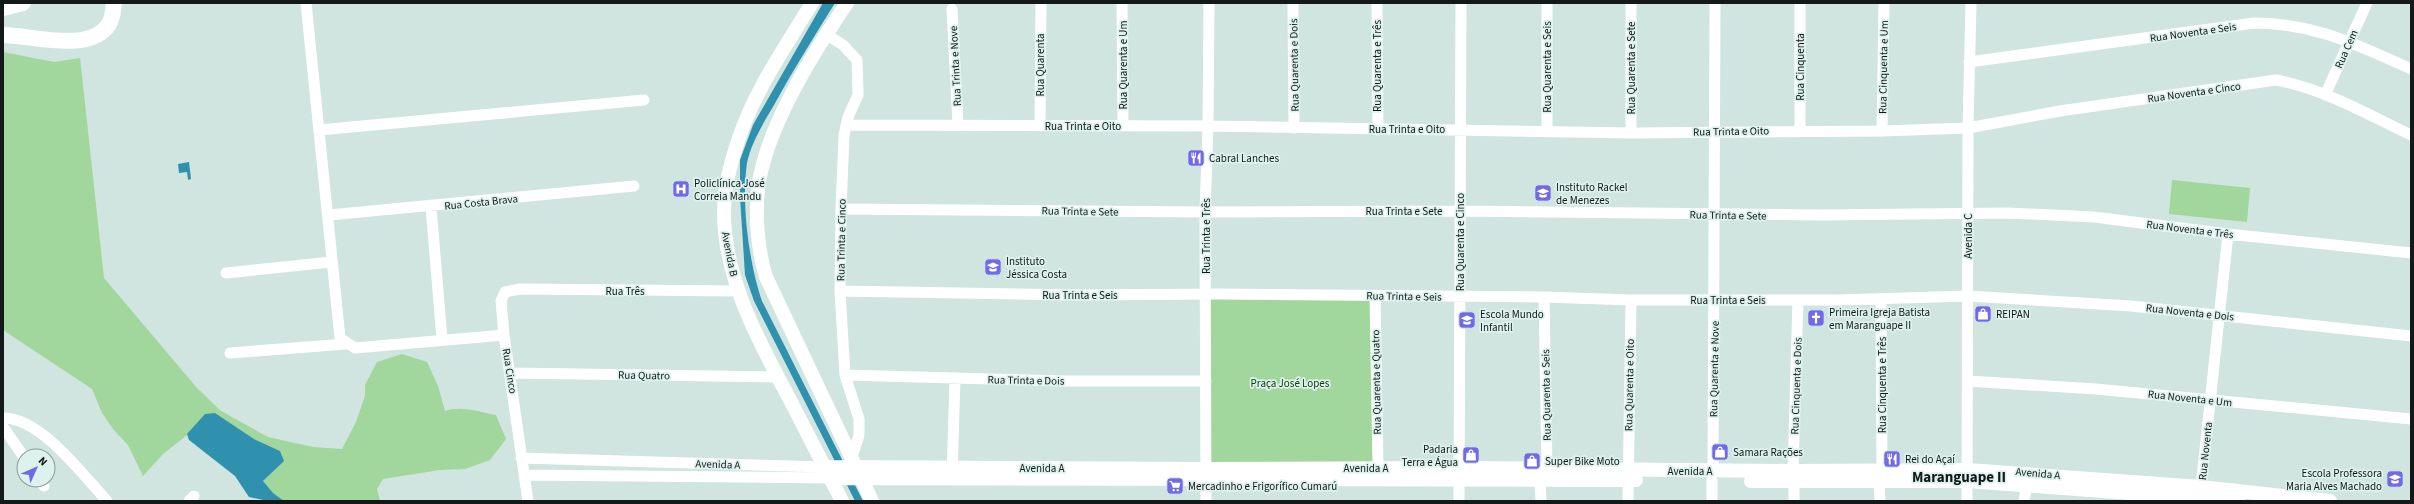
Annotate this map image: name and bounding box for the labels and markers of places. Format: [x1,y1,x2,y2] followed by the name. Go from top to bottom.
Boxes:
[1186,148,1206,168] restaurant icon: Cabral Lanches
[1209,151,1279,166] place label: Cabral Lanches
[694,176,765,204] place label: Policlínica José Correia Mandu
[671,179,691,199] hospital icon: Policlínica José Correia Mandu
[1556,180,1628,208] place label: Instituto Rackel de Menezes
[1533,183,1553,203] school or university icon: Instituto Rackel de Menezes
[1006,254,1067,282] place label: Instituto Jéssica Costa
[983,257,1003,277] school or university icon: Instituto Jéssica Costa
[1973,304,1993,324] shop icon: REIPAN
[1829,305,1930,333] place label: Primeira Igreja Batista em Maranguape II
[1480,307,1544,335] place label: Escola Mundo Infantil
[1996,307,2030,322] place label: REIPAN
[1806,308,1826,328] church icon: Primeira Igreja Batista em Maranguape II
[1457,310,1477,330] school or university icon: Escola Mundo Infantil
[1402,442,1458,470] place label: Padaria Terra e Água
[1710,442,1730,462] shop icon: Samara Rações
[1461,445,1481,465] shop icon: Padaria Terra e Água
[1733,445,1803,460] place label: Samara Rações
[1882,449,1902,469] restaurant icon: Rei do Açaí
[1522,451,1542,471] shop icon: Super Bike Moto
[1905,452,1955,467] place label: Rei do Açaí
[1545,454,1620,469] place label: Super Bike Moto
[2286,466,2382,494] place label: Escola Professora Maria Alves Machado
[2385,469,2405,489] school or university icon: Escola Professora Maria Alves Machado
[1165,476,1185,496] supermarket icon: Mercadinho e Frigorífico Cumarú
[1188,479,1337,494] place label: Mercadinho e Frigorífico Cumarú

